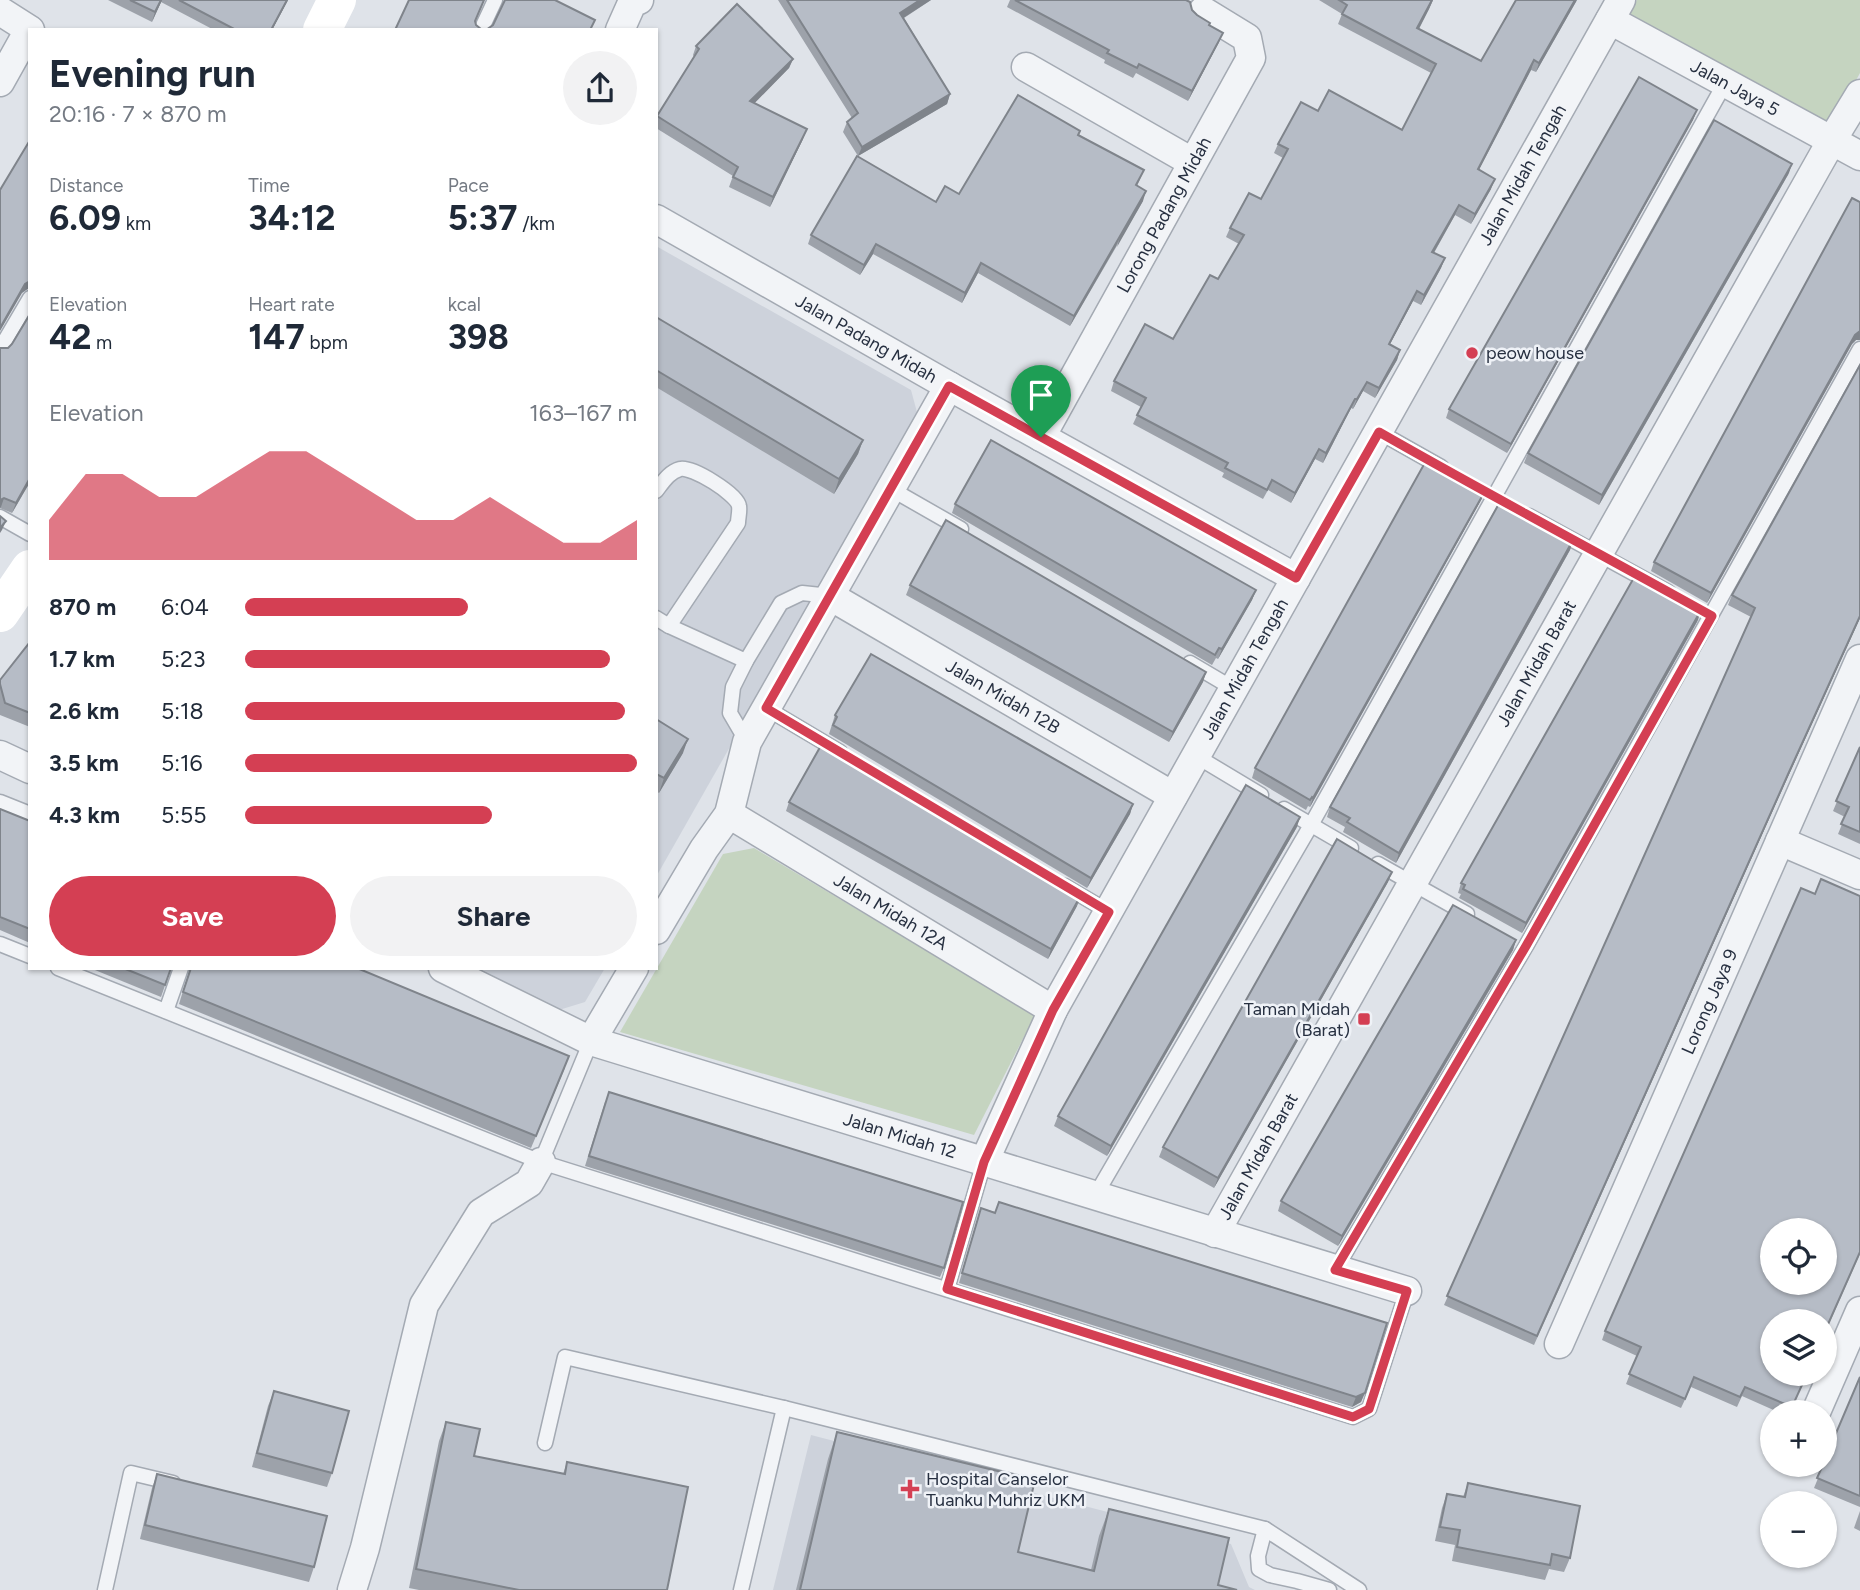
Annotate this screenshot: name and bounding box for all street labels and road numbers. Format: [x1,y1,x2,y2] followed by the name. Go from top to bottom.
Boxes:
[1687,55,1783,121] street label: Jalan Jaya 5
[1474,101,1571,249] street label: Jalan Midah Tengah
[1112,133,1216,297] street label: Lorong Padang Midah
[791,290,941,388] street label: Jalan Padang Midah
[1196,595,1293,744] street label: Jalan Midah Tengah
[1492,596,1581,731] street label: Jalan Midah Barat
[942,655,1064,739] street label: Jalan Midah 12B
[830,869,952,955] street label: Jalan Midah 12A
[1677,945,1742,1058] street label: Lorong Jaya 9
[1214,1089,1303,1224] street label: Jalan Midah Barat
[841,1108,959,1163] street label: Jalan Midah 12

